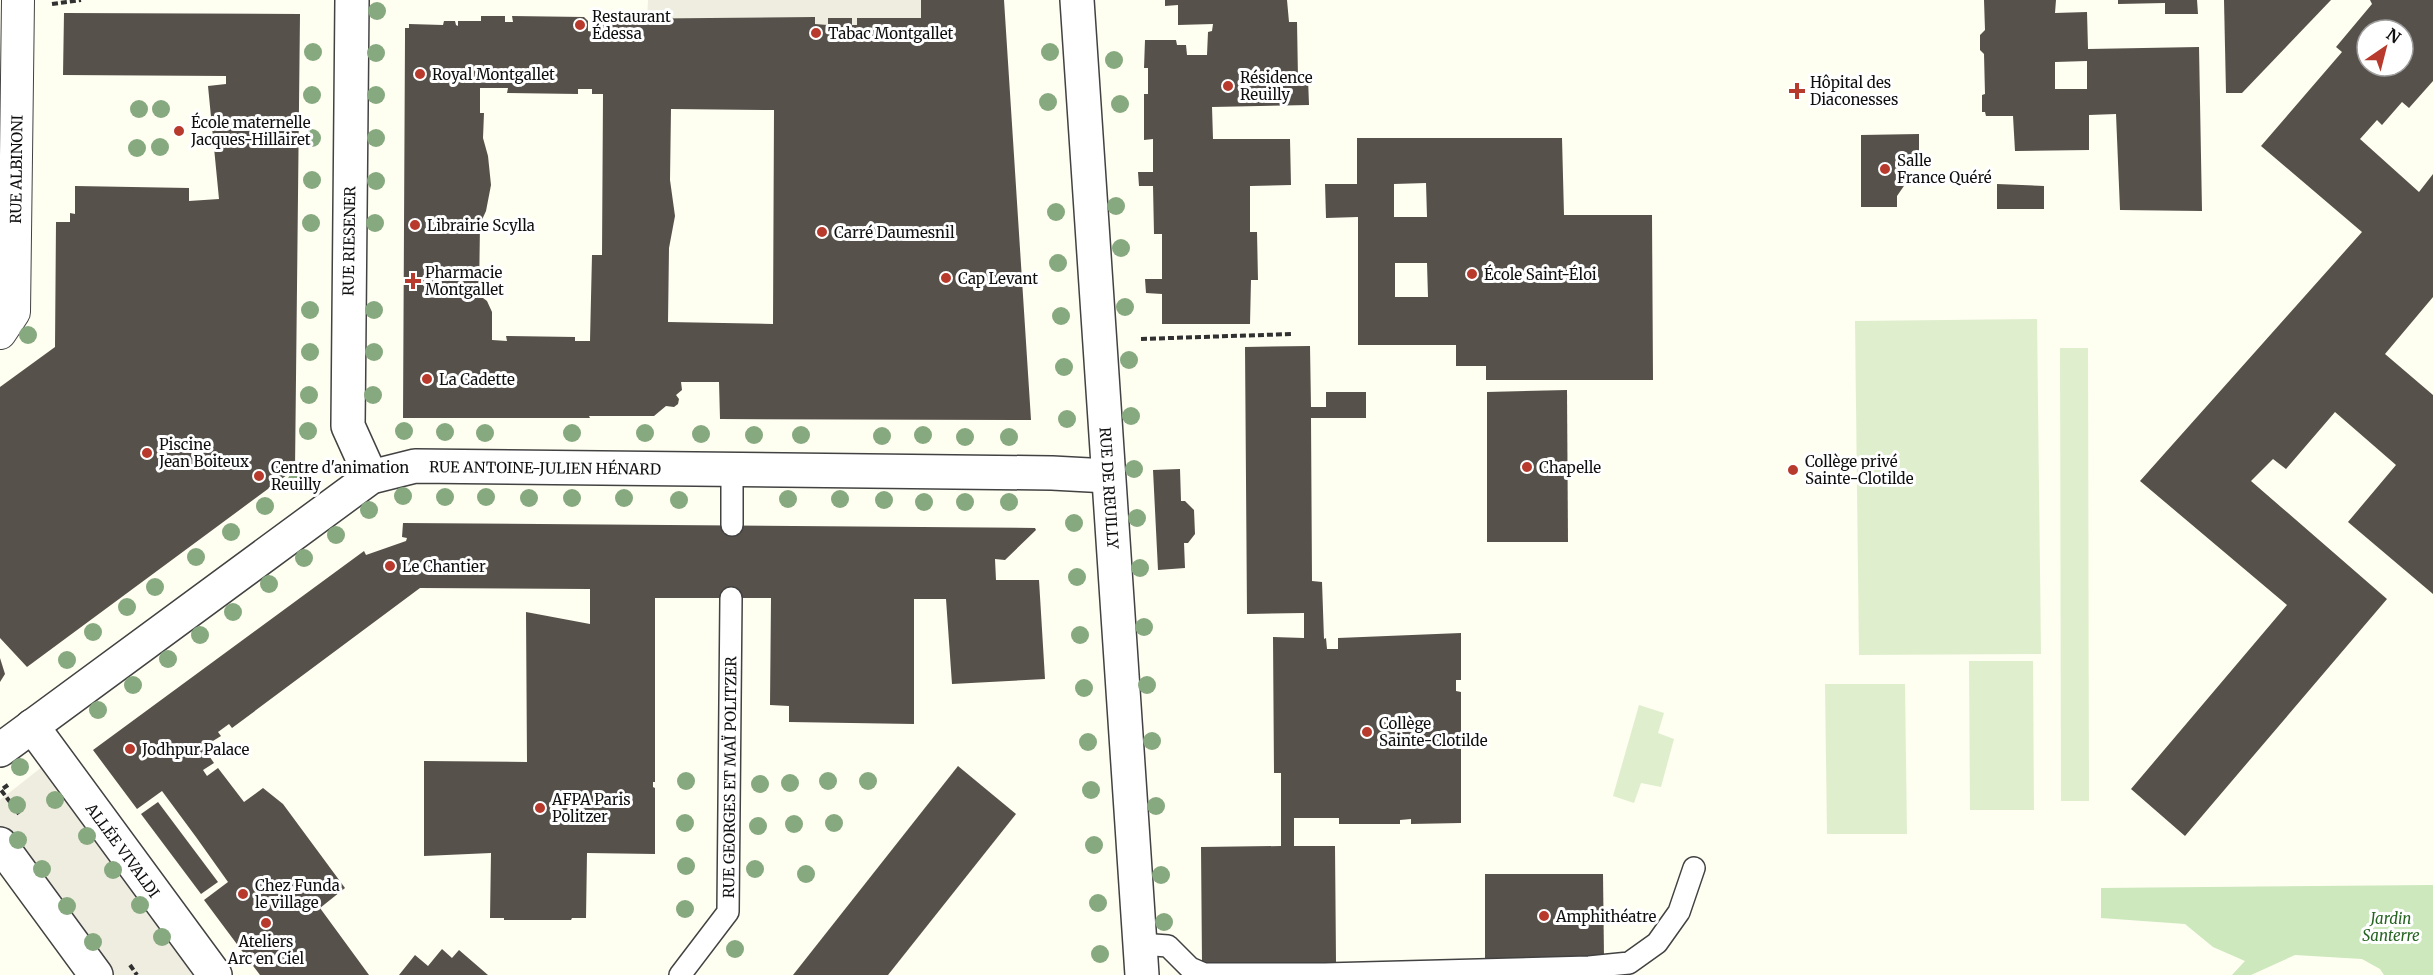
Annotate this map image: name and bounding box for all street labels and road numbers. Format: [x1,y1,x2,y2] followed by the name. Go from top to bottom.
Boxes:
[6,115,26,224] street label: RUE ALBINONI
[339,185,359,296] street label: RUE RIESENER
[1096,427,1123,550] street label: RUE DE REUILLY
[429,457,661,478] street label: RUE ANTOINE-JULIEN HÉNARD
[719,656,740,898] street label: RUE GEORGES ET MAÏ POLITZER
[82,798,164,901] street label: ALLÉE VIVALDI

